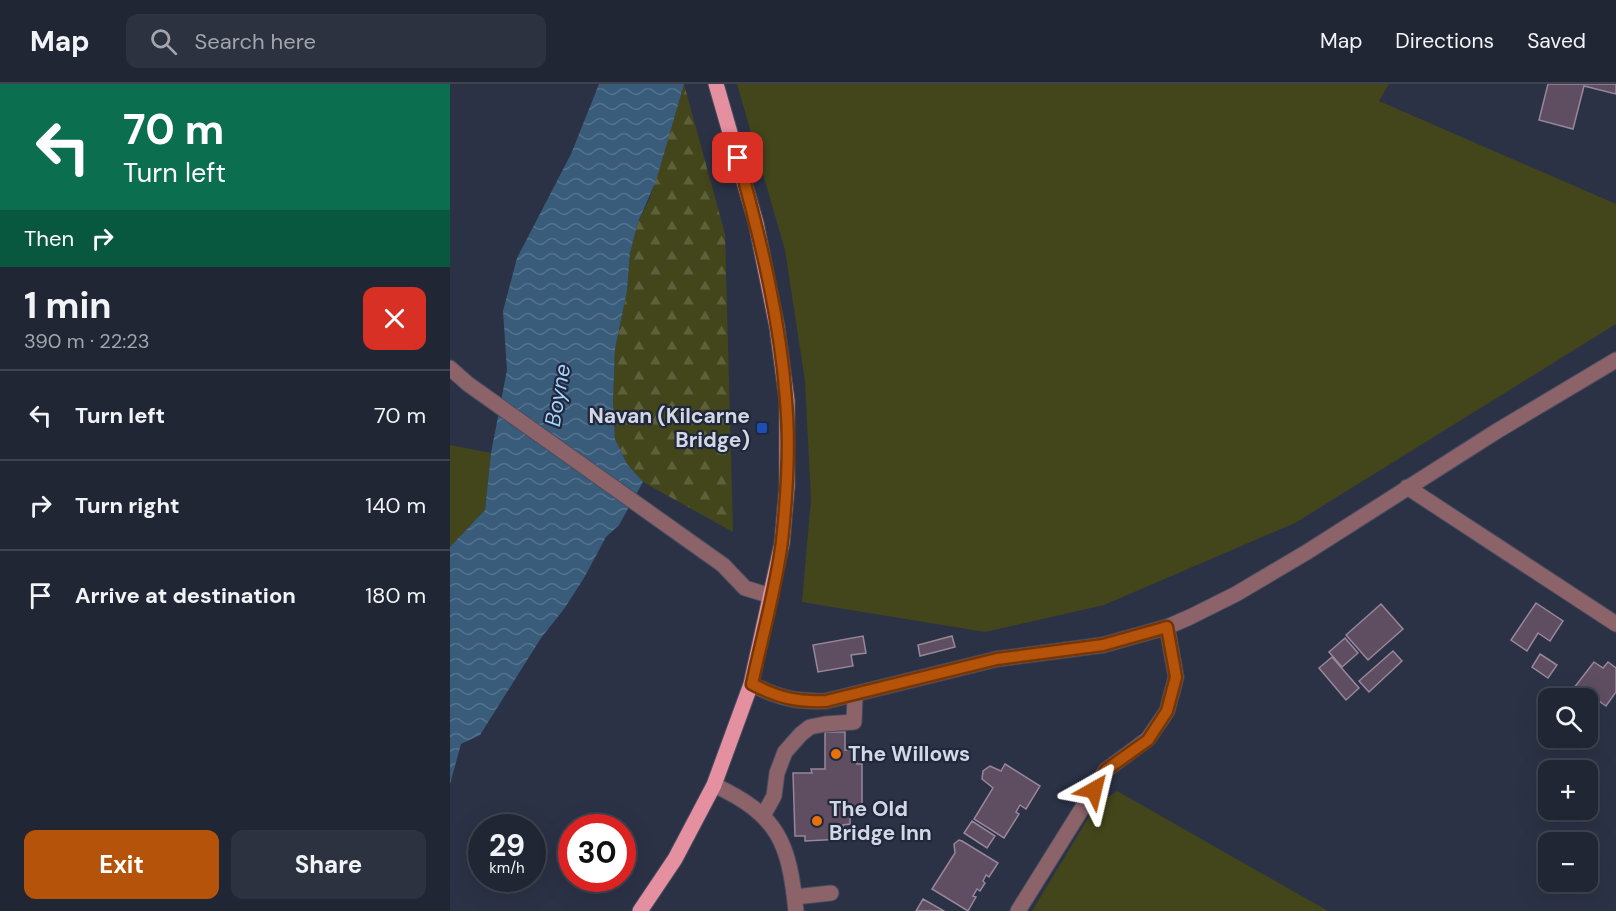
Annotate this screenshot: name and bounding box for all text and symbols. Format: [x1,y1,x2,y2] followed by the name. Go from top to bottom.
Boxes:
[126,14,546,68] search box
[30,23,90,60] text: Map
[147,25,180,58] icon: search
[195,27,316,56] text: Search here
[1320,27,1362,55] text: Map
[1395,27,1494,55] text: Directions
[1527,27,1586,55] text: Saved
[123,102,224,157] text: 70 m
[24,108,102,186] icon: left
[712,132,763,183] pin
[721,141,754,174] icon: arrive
[123,155,226,190] text: Turn left
[86,222,119,255] icon: right
[24,224,74,253] text: Then
[24,282,112,329] text: 1 min
[363,287,426,350] button: close
[24,328,150,354] text: 390 m · 22:23
[538,362,577,429] water label: Boyne
[24,399,57,432] icon: left
[75,401,165,430] text: Turn left
[374,401,426,430] text: 70 m
[588,402,750,454] place label: Navan (Kilcarne Bridge)
[755,421,769,435] marker: Navan (Kilcarne Bridge)
[24,489,57,522] icon: right
[75,491,180,520] text: Turn right
[365,491,426,520] text: 140 m
[24,579,57,612] icon: arrive
[75,581,296,610] text: Arrive at destination
[365,581,426,610] text: 180 m
[1538,688,1598,892] map controls
[1538,688,1598,748] button: search
[848,740,970,768] place label: The Willows
[829,747,843,761] marker: The Willows
[1062,758,1126,822] position arrow
[1538,760,1598,820] button: +
[829,795,932,847] place label: The Old Bridge Inn
[558,814,636,892] speed limit sign: 30
[810,814,824,828] marker: The Old Bridge Inn
[489,826,525,865] text: 29
[24,830,219,899] button: Exit
[231,830,426,899] button: Share
[1538,832,1598,892] button: −
[489,858,525,878] text: km/h

